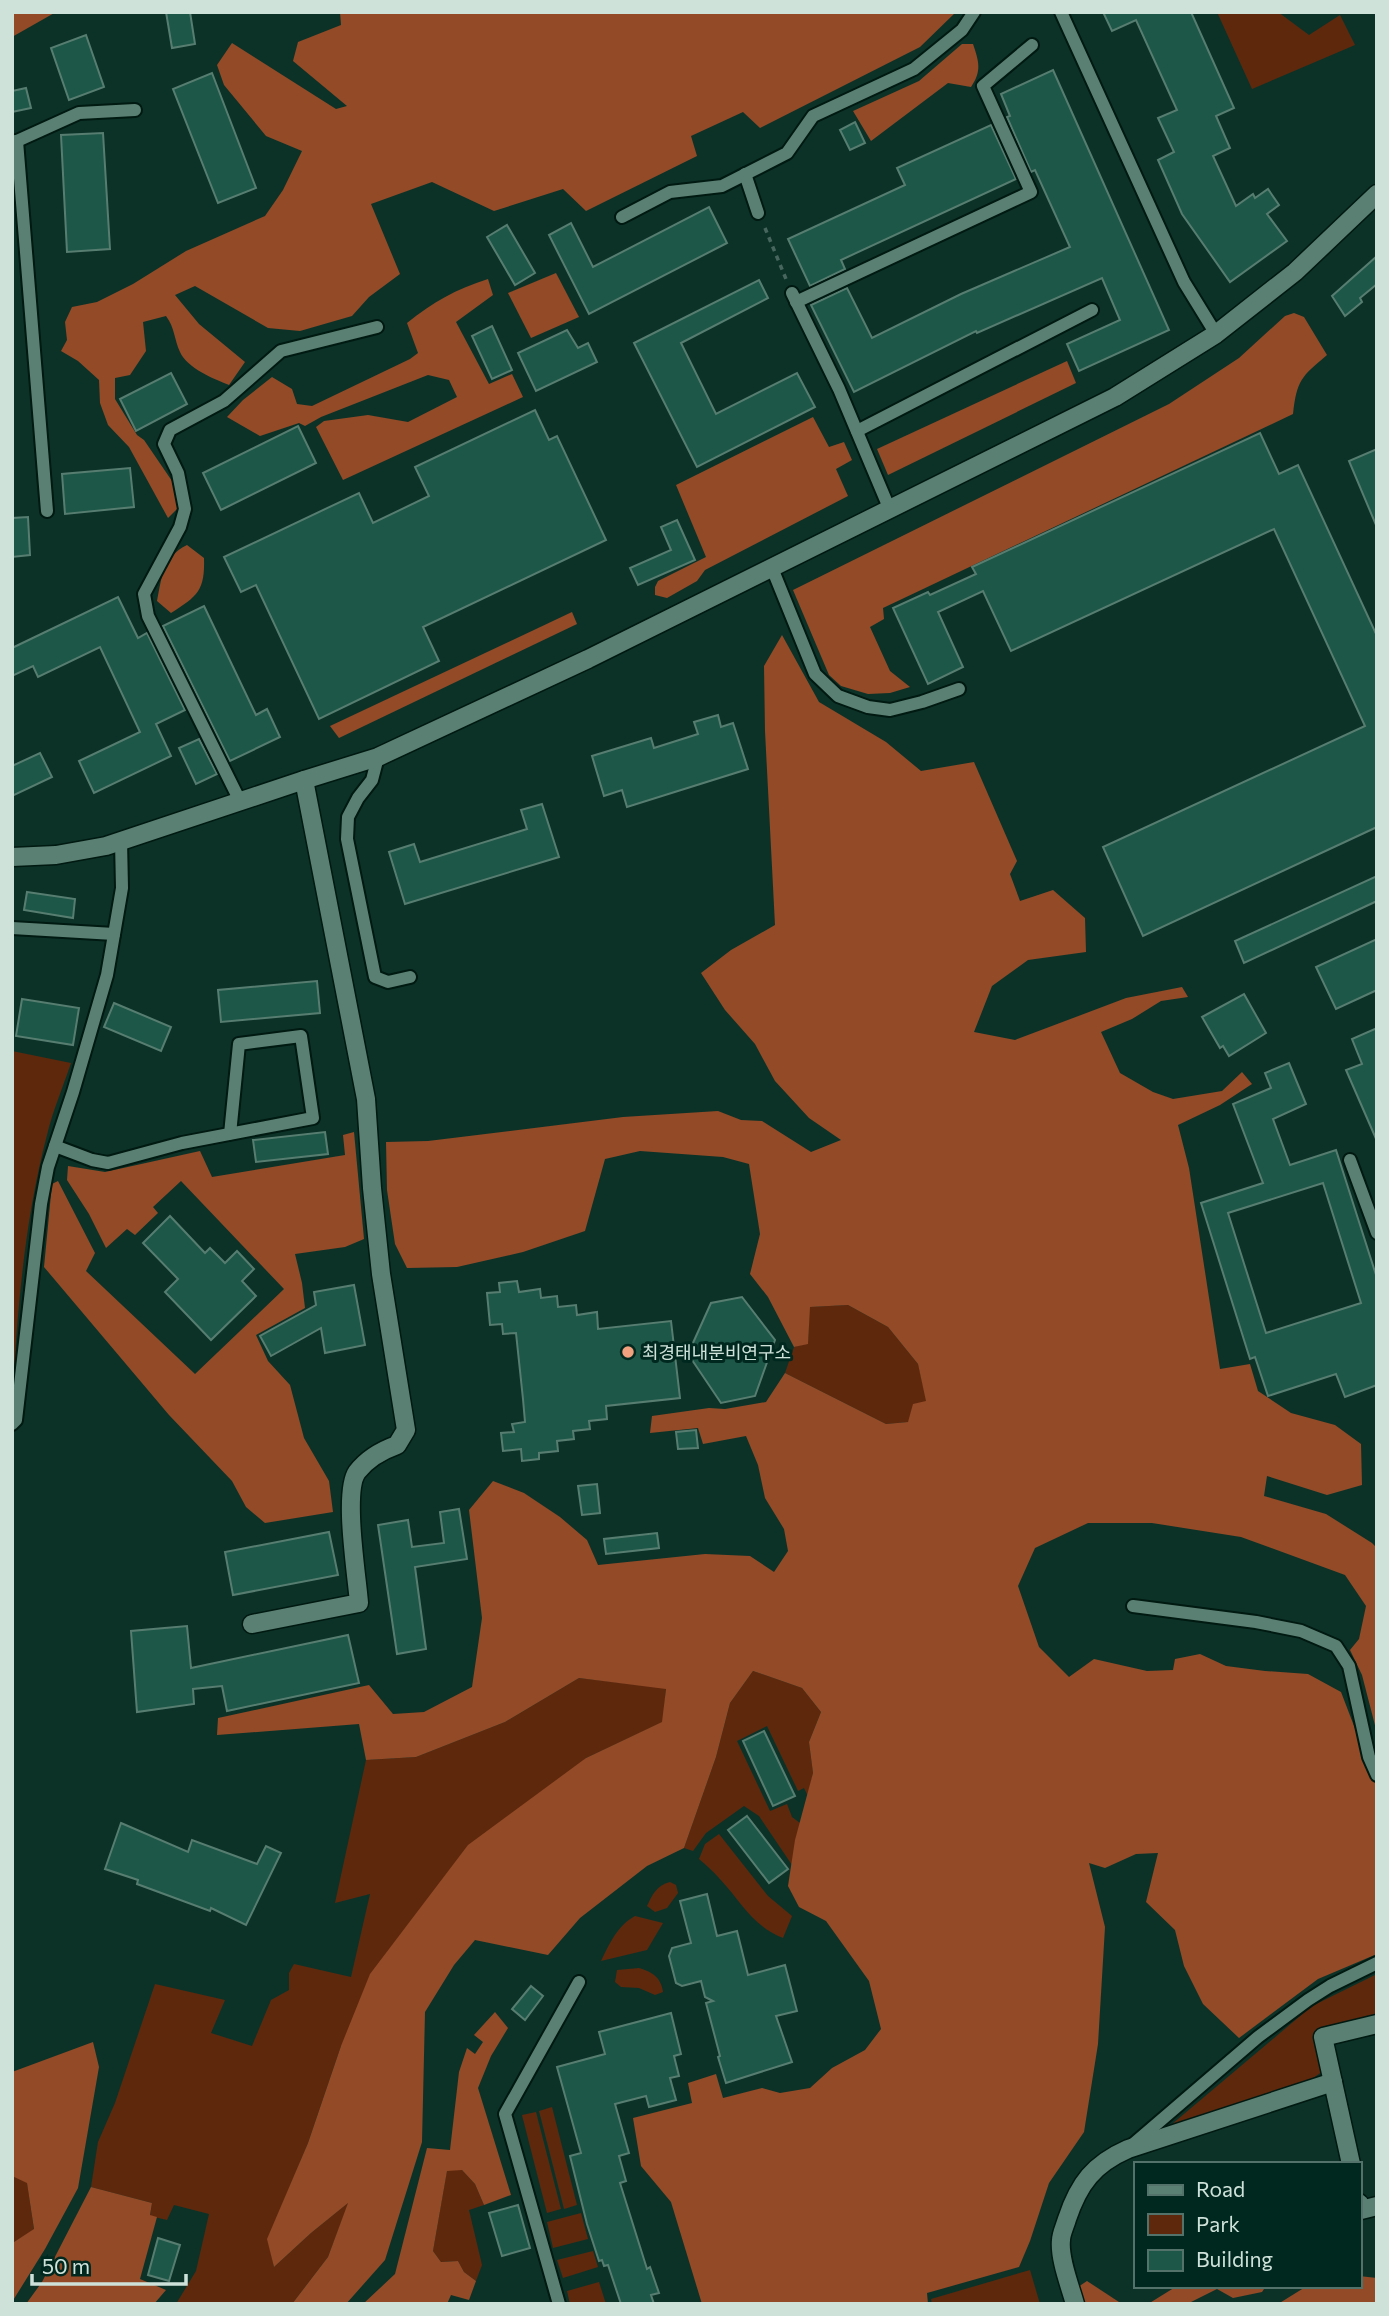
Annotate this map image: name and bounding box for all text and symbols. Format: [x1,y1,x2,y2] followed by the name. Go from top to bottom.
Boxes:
[642,1341,791,1363] place label: 최경태내분비연구소
[620,1344,636,1360] marker: 최경태내분비연구소
[1134,2162,1361,2288] legend
[1196,2176,1245,2201] text: Road
[1196,2211,1240,2236] text: Park
[32,2242,186,2286] scale bar
[1196,2246,1273,2271] text: Building
[42,2253,90,2278] text: 50 m

